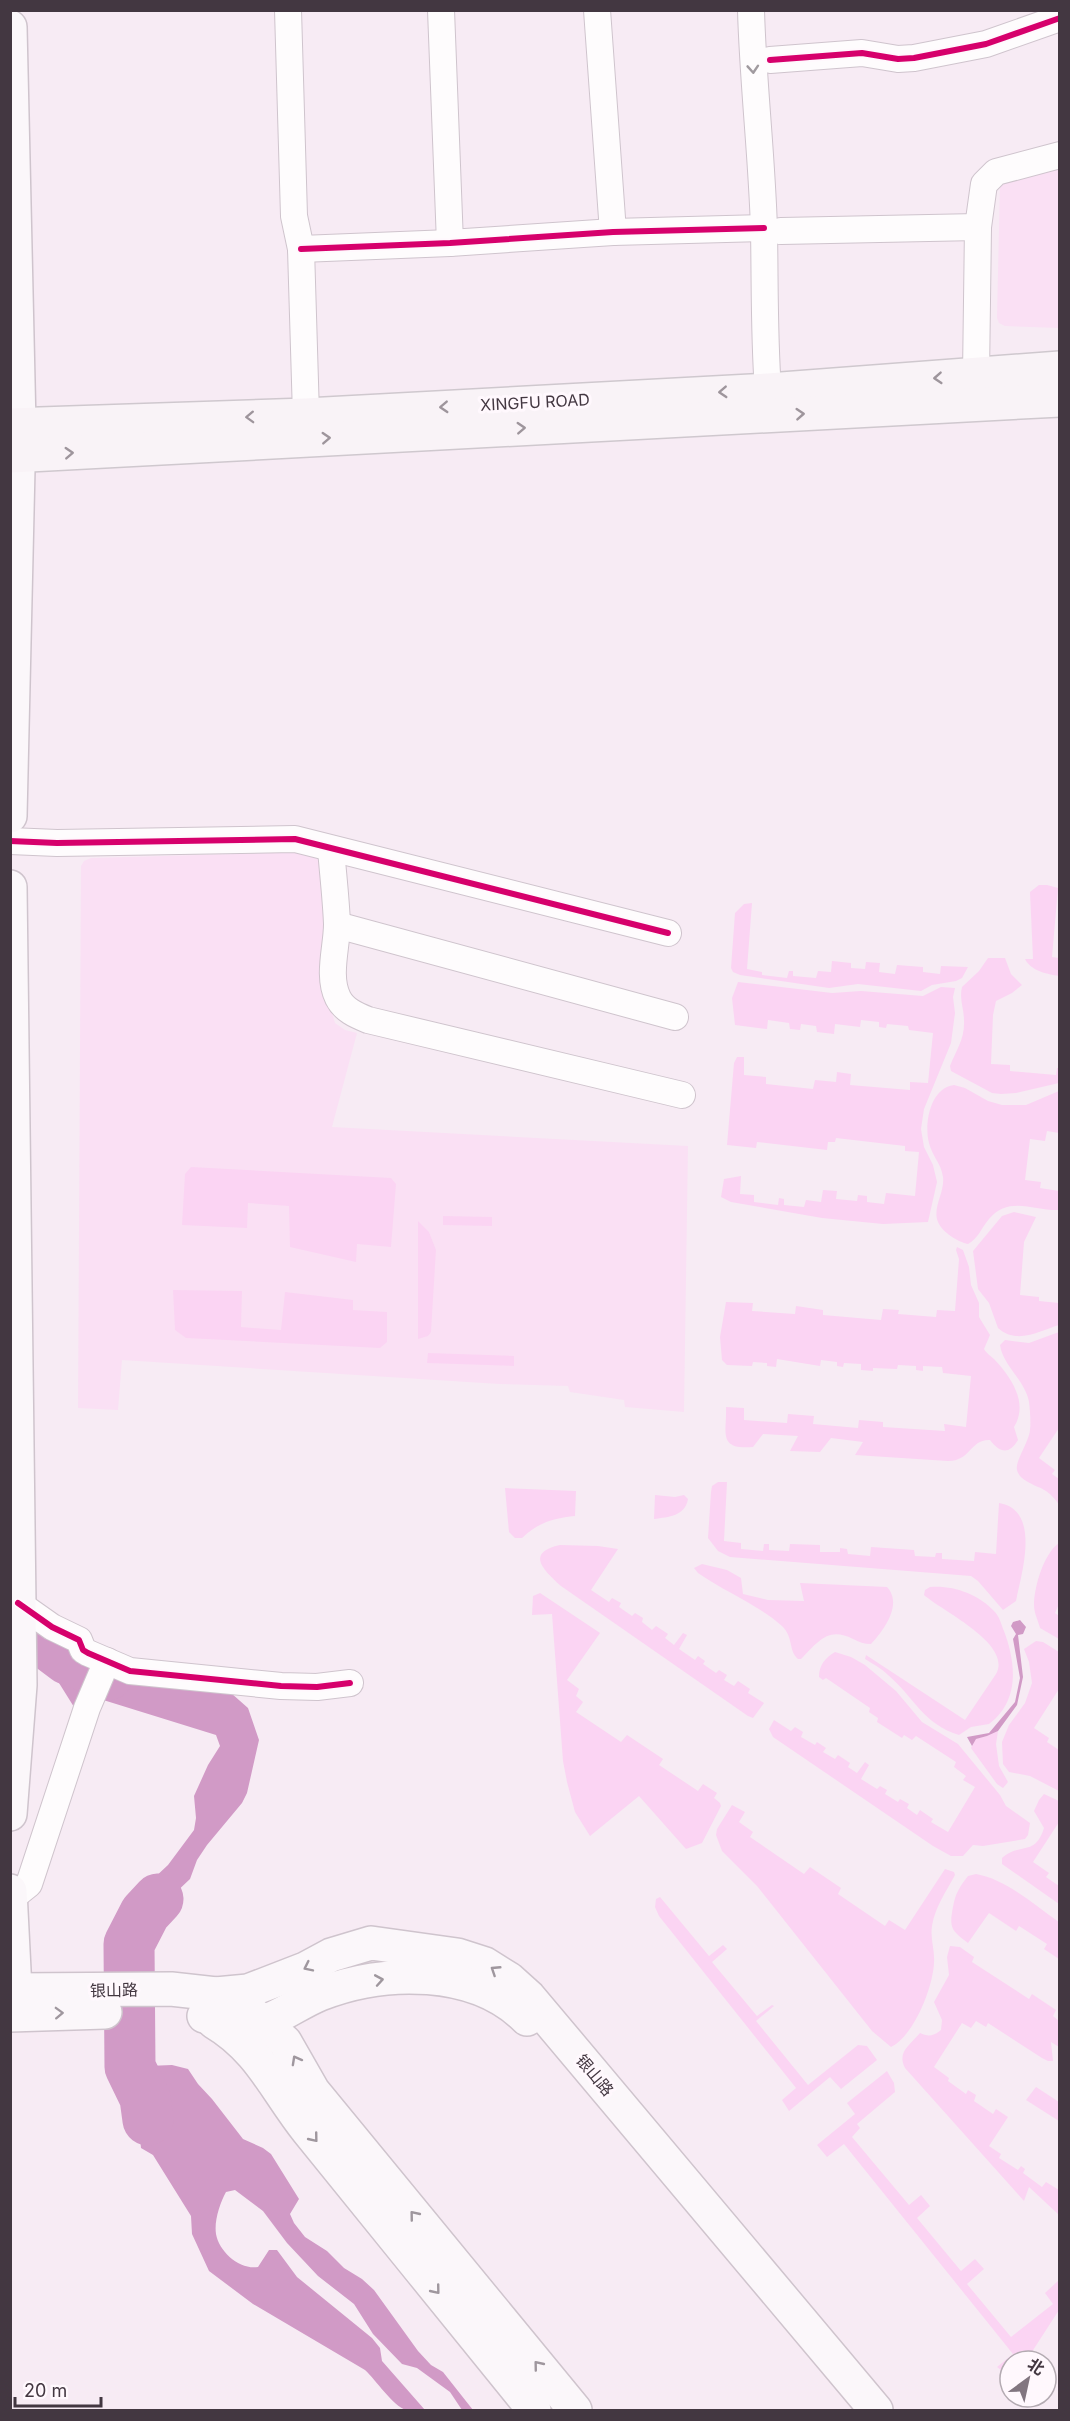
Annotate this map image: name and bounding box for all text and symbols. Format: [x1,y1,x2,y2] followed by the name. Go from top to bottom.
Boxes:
[747,64,760,73] one-way arrow
[934,371,943,384] one-way arrow
[718,386,727,399] one-way arrow
[480,389,590,415] street label: XINGFU ROAD
[440,400,449,413] one-way arrow
[795,407,804,420] one-way arrow
[245,411,254,423] one-way arrow
[517,422,526,435] one-way arrow
[322,431,331,444] one-way arrow
[64,447,73,460] one-way arrow
[303,1959,314,1971] one-way arrow
[490,1966,501,1977] one-way arrow
[374,1974,384,1987] one-way arrow
[90,1980,138,2000] street label: 银山路
[54,2007,63,2020] one-way arrow
[572,2050,618,2100] street label: 银山路
[291,2056,303,2066] one-way arrow
[307,2131,318,2142] one-way arrow
[410,2210,421,2221] one-way arrow
[429,2283,440,2294] one-way arrow
[998,2349,1058,2409] north arrow
[1024,2354,1048,2379] text: 北
[534,2361,545,2372] one-way arrow
[15,2370,100,2408] scale bar
[24,2380,67,2401] text: 20 m

